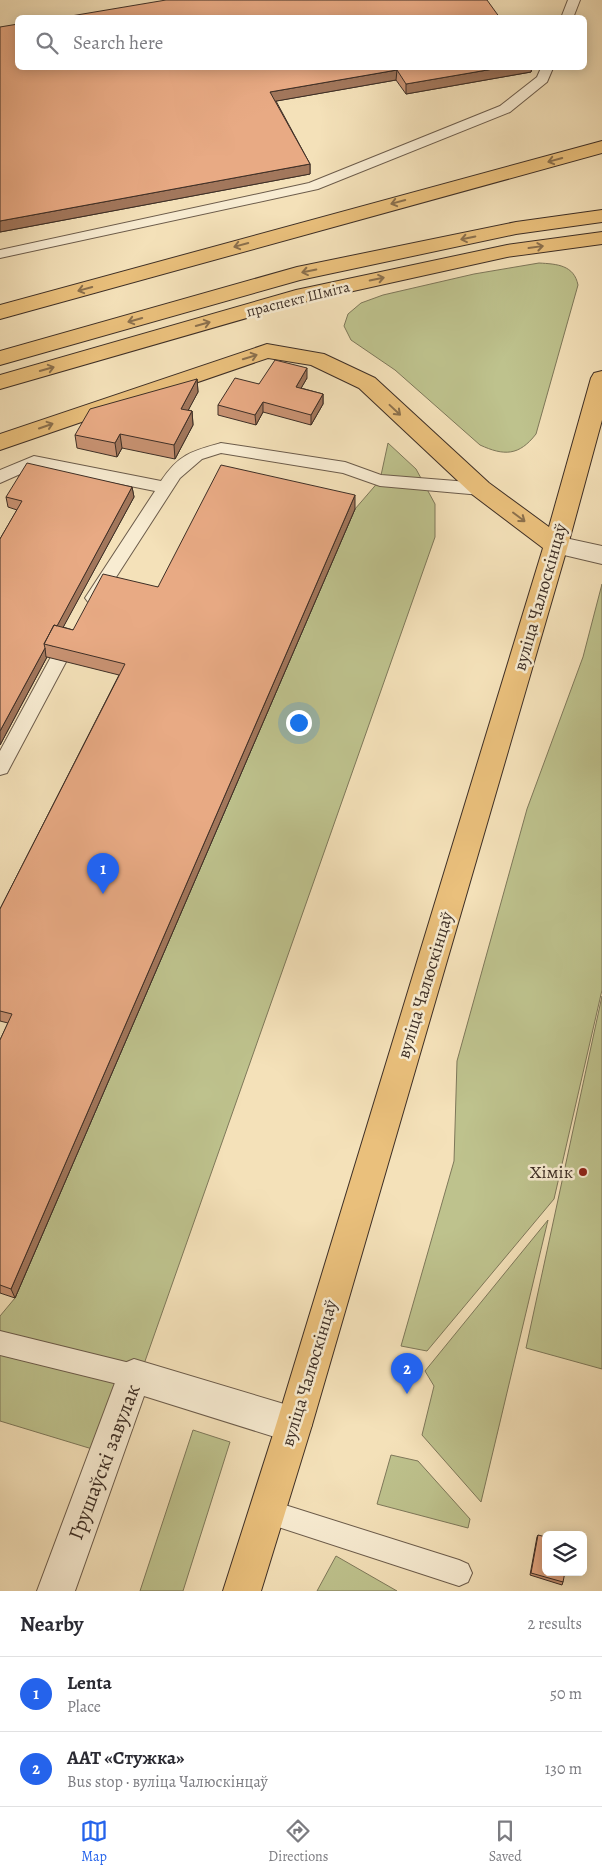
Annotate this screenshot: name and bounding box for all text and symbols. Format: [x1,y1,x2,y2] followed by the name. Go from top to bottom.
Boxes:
[15,15,587,70] search box
[33,29,61,57] icon: search
[73,30,163,56] text: Search here
[547,156,563,165] one-way arrow
[391,198,407,208] one-way arrow
[460,234,476,243] one-way arrow
[234,241,250,251] one-way arrow
[528,242,544,252] one-way arrow
[301,267,317,277] one-way arrow
[369,274,385,284] one-way arrow
[244,276,352,322] street label: праспект Шміта
[77,284,93,294] one-way arrow
[128,315,144,325] one-way arrow
[195,318,211,328] one-way arrow
[241,351,257,361] one-way arrow
[38,363,54,373] one-way arrow
[388,404,401,415] one-way arrow
[38,421,53,430] one-way arrow
[512,512,526,522] one-way arrow
[507,520,573,673] street label: вуліца Чалюскінцаў
[286,710,312,736] your location
[87,853,119,894] pin: 1
[391,908,459,1061] street label: вуліца Чалюскінцаў
[530,1160,573,1184] place label: Хімік
[577,1166,589,1178] marker: Хімік
[275,1296,343,1449] street label: вуліца Чалюскінцаў
[391,1353,423,1394] pin: 2
[61,1380,147,1544] street label: Грушаўскі завулак
[542,1531,587,1576] map controls
[542,1531,587,1576] button: layers
[20,1610,83,1638] text: Nearby
[527,1613,582,1635] text: 2 results
[67,1670,112,1696] text: Lenta
[33,1683,39,1705] text: 1
[550,1683,582,1705] text: 50 m
[67,1696,101,1718] text: Place
[67,1745,185,1771] text: ААТ «Стужка»
[32,1758,40,1780] text: 2
[545,1758,582,1780] text: 130 m
[67,1771,268,1793] text: Bus stop · вуліца Чалюскінцаў
[80,1817,108,1866] tab: Map
[268,1817,328,1866] tab: Directions
[489,1817,522,1866] tab: Saved

